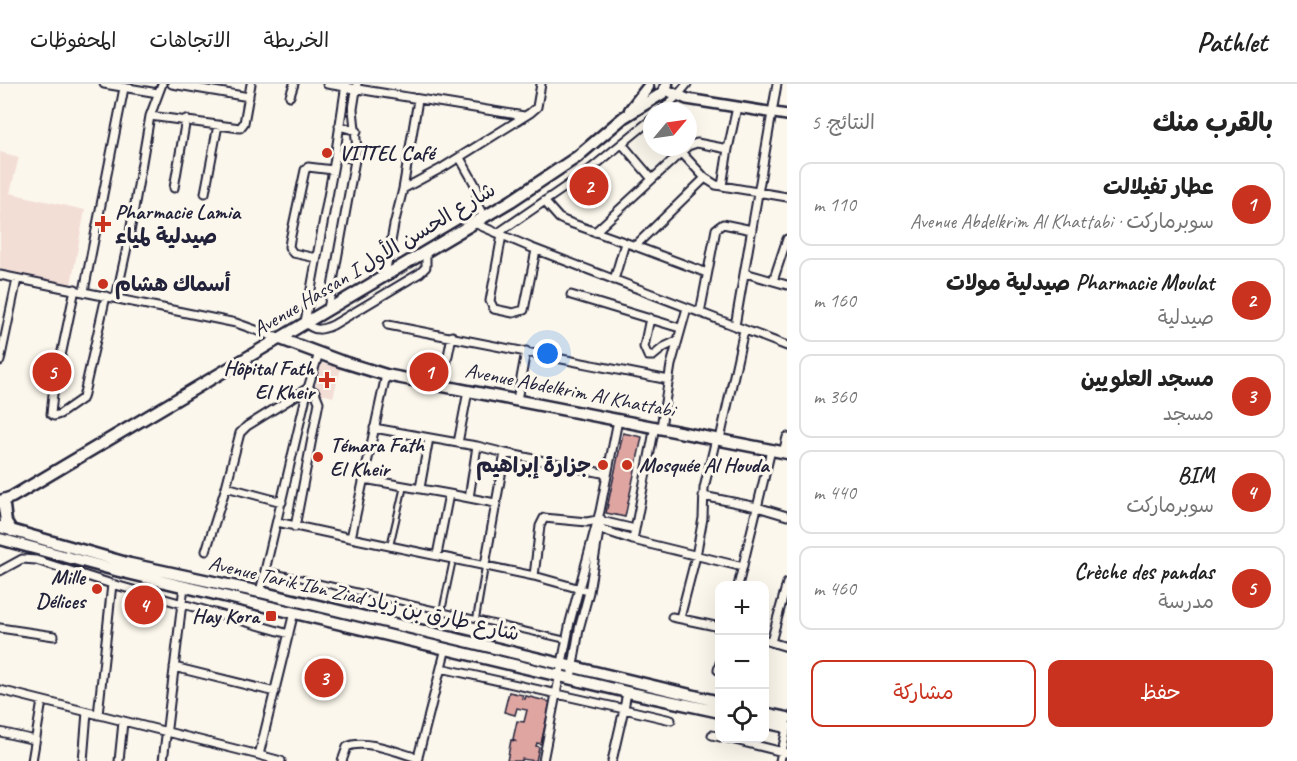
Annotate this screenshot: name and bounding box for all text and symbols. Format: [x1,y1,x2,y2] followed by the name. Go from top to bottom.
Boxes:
[1197,24,1267,59] text: Pathlet
[30,27,116,53] text: المحفوظات
[149,27,231,53] text: الاتجاهات
[264,27,329,53] text: الخريطة
[643,102,697,156] north arrow
[1153,106,1273,139] text: بالقرب منك
[811,110,875,135] text: النتائج: 5
[339,140,437,166] place label: VITTEL Café
[320,146,334,160] marker: VITTEL Café
[570,164,608,208] pin: 2
[1103,173,1214,201] text: عطار تفيلالت
[247,175,501,344] street label: Avenue Hassan I شارع الحسن الأول
[813,192,856,217] text: 110 m
[1247,192,1256,217] text: 1
[115,199,242,249] place label: Pharmacie Lamia صيدلية لمياء
[910,209,1214,234] text: سوبرماركت · Avenue Abdelkrim Al Khattabi
[96,217,110,231] marker: Pharmacie Lamia صيدلية لمياء
[946,269,1214,297] text: Pharmacie Moulat صيدلية مولات
[115,271,231,300] place label: أسماك هشام
[96,277,110,291] marker: أسماك هشام
[813,288,856,313] text: 160 m
[1247,288,1256,313] text: 2
[1158,305,1214,330] text: صيدلية
[533,339,562,368] your location
[32,350,72,394] pin: 5
[410,350,448,394] pin: 1
[223,355,316,405] place label: Hôpital Fath El Kheir
[463,357,680,424] street label: Avenue Abdelkrim Al Khattabi
[1081,365,1214,393] text: مسجد العلويين
[318,371,336,389] marker: Hôpital Fath El Kheir
[813,384,856,409] text: 360 m
[1247,384,1256,409] text: 3
[1163,401,1214,426] text: مسجد
[330,432,425,482] place label: Témara Fath El Kheir
[311,450,325,464] marker: Témara Fath El Kheir
[476,452,591,481] place label: جزارة إبراهيم
[639,452,770,478] place label: Mosquée Al Houda
[596,458,610,472] marker: جزارة إبراهيم
[620,458,634,472] marker: Mosquée Al Houda
[1178,462,1214,490] text: BIM
[813,480,856,505] text: 440 m
[1247,480,1256,505] text: 4
[1126,493,1214,518] text: سوبرماركت
[206,550,522,648] street label: Avenue Tarik Ibn Ziad شارع طارق بن زياد
[1074,558,1214,586] text: Crèche des pandas
[36,564,88,614] place label: Mille Délices
[813,576,856,601] text: 460 m
[1247,576,1256,601] text: 5
[715,581,769,743] map controls
[715,581,769,635] button: +
[90,582,104,596] marker: Mille Délices
[124,582,164,628] pin: 4
[1158,589,1214,614] text: مدرسة
[192,603,261,629] place label: Hay Kora
[264,609,278,623] marker: Hay Kora
[715,635,769,689] button: −
[304,656,344,700] pin: 3
[811,660,1036,727] button: مشاركة
[1048,660,1273,727] button: حفظ
[715,689,769,743] button: locate

